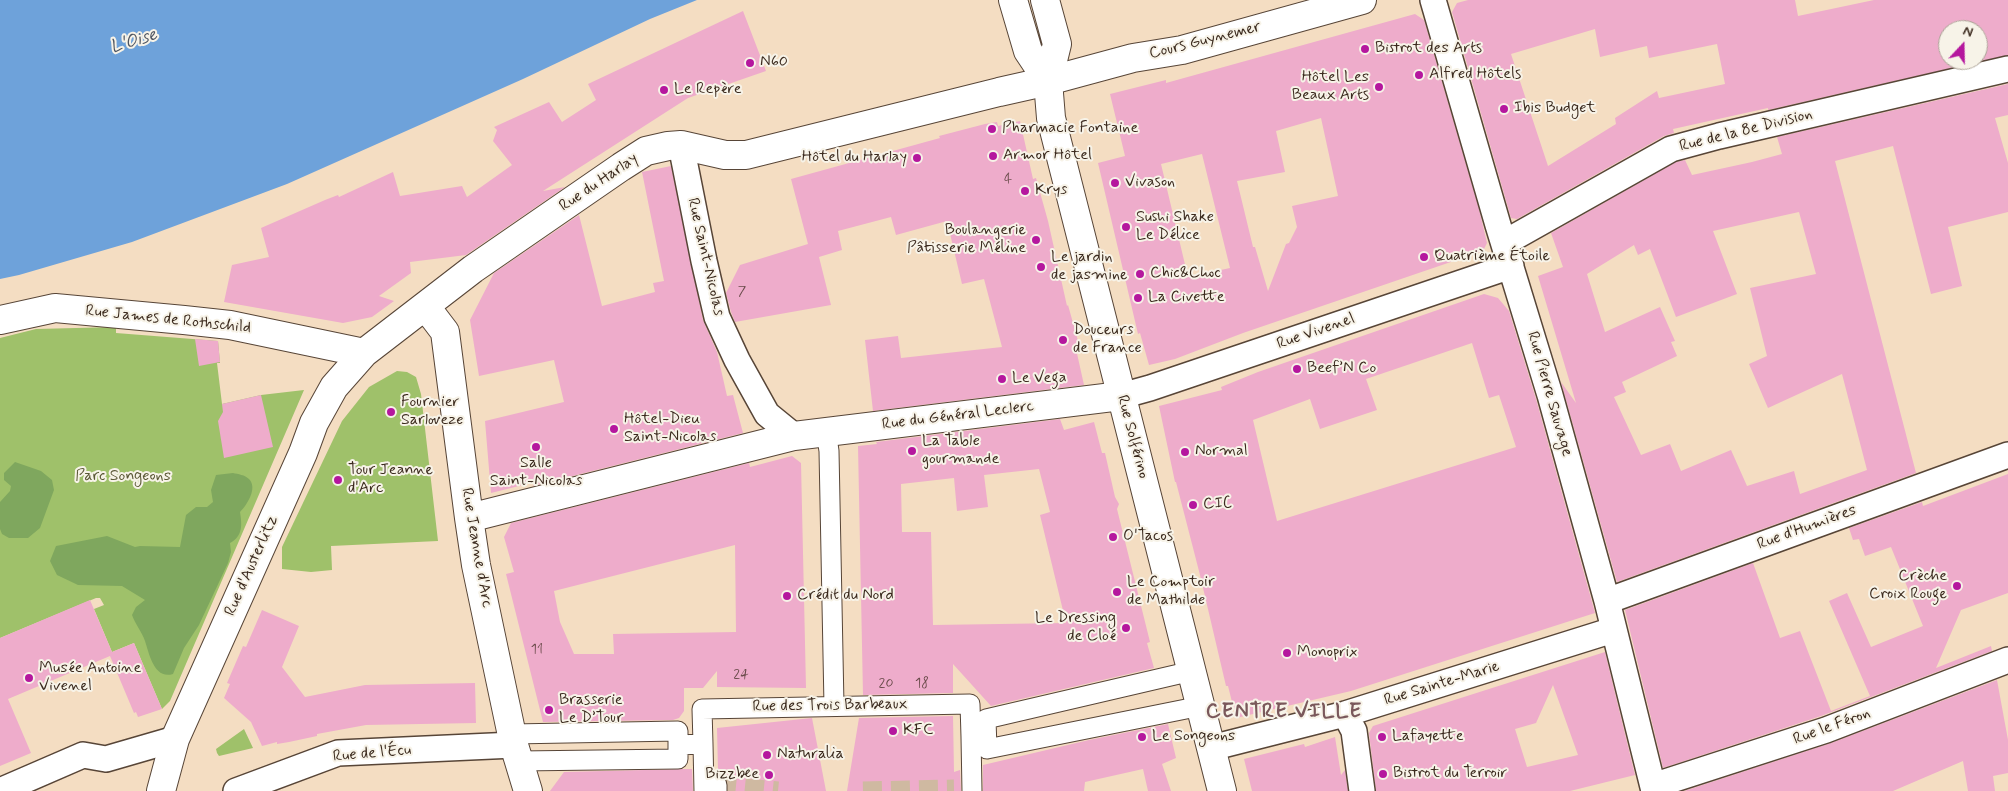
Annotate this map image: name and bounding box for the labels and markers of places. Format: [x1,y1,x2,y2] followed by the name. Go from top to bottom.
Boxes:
[1375,39,1482,59] place label: Bistrot des Arts
[1359,43,1371,55] marker: Bistrot des Arts
[760,53,788,73] place label: N60
[744,57,756,69] marker: N60
[1429,65,1521,85] place label: Alfred Hôtels
[1292,68,1369,106] place label: Hôtel Les Beaux Arts
[1413,69,1425,81] marker: Alfred Hôtels
[674,80,742,100] place label: Le Repère
[1373,81,1385,93] marker: Hôtel Les Beaux Arts
[658,84,670,96] marker: Le Repère
[1514,99,1596,119] place label: Ibis Budget
[1498,103,1510,115] marker: Ibis Budget
[1002,119,1138,139] place label: Pharmacie Fontaine
[986,123,998,135] marker: Pharmacie Fontaine
[1003,146,1092,166] place label: Armor Hôtel
[802,148,907,168] place label: Hôtel du Harlay
[987,150,999,162] marker: Armor Hôtel
[911,152,923,164] marker: Hôtel du Harlay
[1125,173,1175,193] place label: Vivason
[1109,177,1121,189] marker: Vivason
[1035,181,1067,201] place label: Krys
[1019,185,1031,197] marker: Krys
[1136,208,1214,246] place label: Sushi Shake Le Délice
[907,221,1026,259] place label: Boulangerie Pâtisserie Méline
[1120,221,1132,233] marker: Sushi Shake Le Délice
[1030,234,1042,246] marker: Boulangerie Pâtisserie Méline
[1434,247,1550,267] place label: Quatrième Étoile
[1051,248,1127,286] place label: Le jardin de jasmine
[1418,251,1430,263] marker: Quatrième Étoile
[1035,261,1047,273] marker: Le jardin de jasmine
[1150,264,1221,284] place label: Chic&Choc
[1134,268,1146,280] marker: Chic&Choc
[1148,288,1225,308] place label: La Civette
[1132,292,1144,304] marker: La Civette
[1073,321,1142,359] place label: Douceurs de France
[1057,334,1069,346] marker: Douceurs de France
[1307,359,1376,379] place label: Beef’N Co
[1291,363,1303,375] marker: Beef’N Co
[1012,369,1067,389] place label: Le Vega
[996,373,1008,385] marker: Le Vega
[401,393,463,431] place label: Fournier Sarloveze
[385,406,397,418] marker: Fournier Sarloveze
[624,410,716,448] place label: Hôtel-Dieu Saint-Nicolas
[608,423,620,435] marker: Hôtel-Dieu Saint-Nicolas
[922,432,999,470] place label: La Table gourmande
[530,441,542,453] marker: Salle Saint-Nicolas
[1195,442,1248,462] place label: Normal
[906,445,918,457] marker: La Table gourmande
[1179,446,1191,458] marker: Normal
[490,454,582,492] place label: Salle Saint-Nicolas
[348,461,433,499] place label: Tour Jeanne d'Arc
[332,474,344,486] marker: Tour Jeanne d'Arc
[1203,495,1232,515] place label: CIC
[1187,499,1199,511] marker: CIC
[1123,527,1173,547] place label: O'Tacos
[1107,531,1119,543] marker: O'Tacos
[1869,567,1947,605] place label: Crèche Croix Rouge
[1127,573,1215,611] place label: Le Comptoir de Mathilde
[1951,580,1963,592] marker: Crèche Croix Rouge
[797,586,894,606] place label: Crédit du Nord
[1111,586,1123,598] marker: Le Comptoir de Mathilde
[781,590,793,602] marker: Crédit du Nord
[1035,609,1116,647] place label: Le Dressing de Cloé
[1120,622,1132,634] marker: Le Dressing de Cloé
[1297,643,1357,663] place label: Monoprix
[1281,647,1293,659] marker: Monoprix
[39,659,141,697] place label: Musée Antoine Vivenel
[23,672,35,684] marker: Musée Antoine Vivenel
[559,691,623,729] place label: Brasserie Le D’Tour
[543,704,555,716] marker: Brasserie Le D’Tour
[903,721,933,741] place label: KFC
[887,725,899,737] marker: KFC
[1152,727,1235,747] place label: Le Songeons
[1392,727,1464,747] place label: Lafayette
[1136,731,1148,743] marker: Le Songeons
[1376,731,1388,743] marker: Lafayette
[777,745,844,765] place label: Naturalia
[761,749,773,761] marker: Naturalia
[1393,764,1507,784] place label: Bistrot du Terroir
[705,765,759,785] place label: Bizzbee
[1377,768,1389,780] marker: Bistrot du Terroir
[763,769,775,781] marker: Bizzbee

